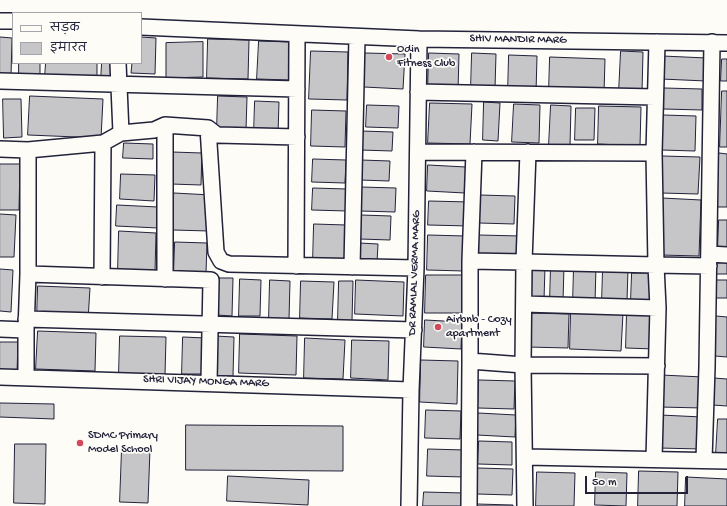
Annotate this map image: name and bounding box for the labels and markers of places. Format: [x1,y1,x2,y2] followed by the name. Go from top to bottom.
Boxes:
[397,43,455,71] place label: Odin Fitness Club
[384,52,394,62] marker: Odin Fitness Club
[446,313,512,341] place label: Airbnb - Cozy apartment
[433,322,443,332] marker: Airbnb - Cozy apartment
[88,429,158,457] place label: SDMC Primary Model School
[75,438,85,448] marker: SDMC Primary Model School

